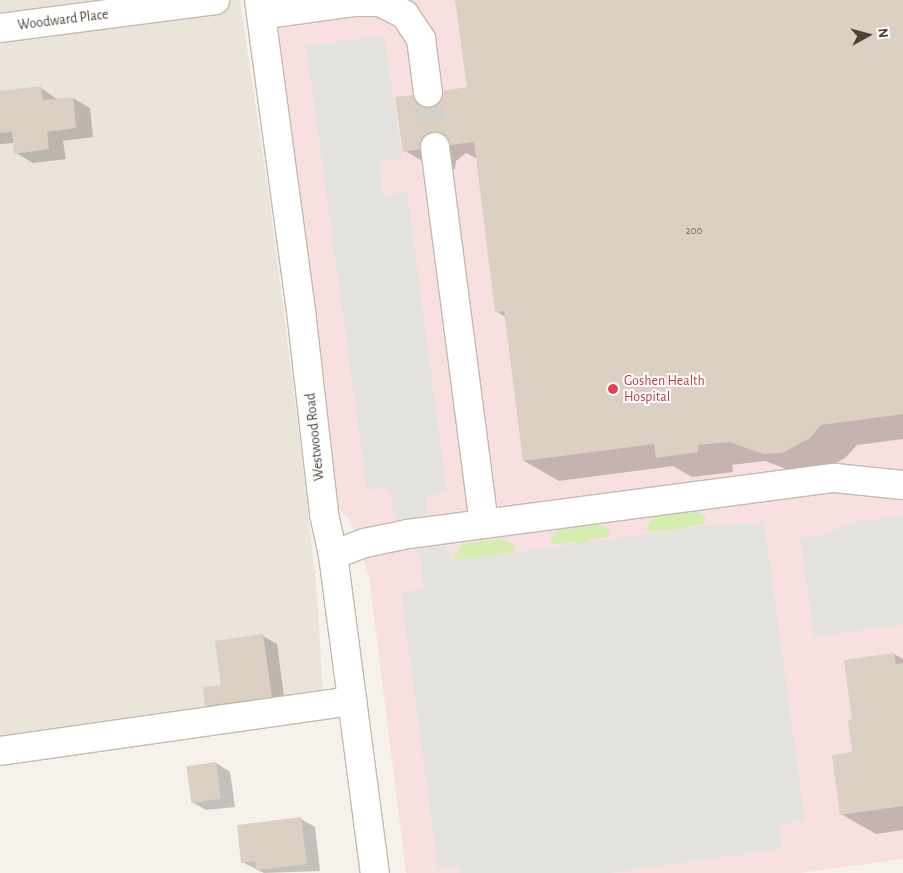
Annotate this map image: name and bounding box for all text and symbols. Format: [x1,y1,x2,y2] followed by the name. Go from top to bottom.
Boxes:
[17,6,109,34] street label: Woodward Place
[843,10,893,60] north arrow
[875,27,890,39] text: N
[686,224,702,238] house number: 200
[624,373,705,406] place label: Goshen Health Hospital
[606,382,620,396] marker: Goshen Health Hospital
[302,392,328,482] street label: Westwood Road

